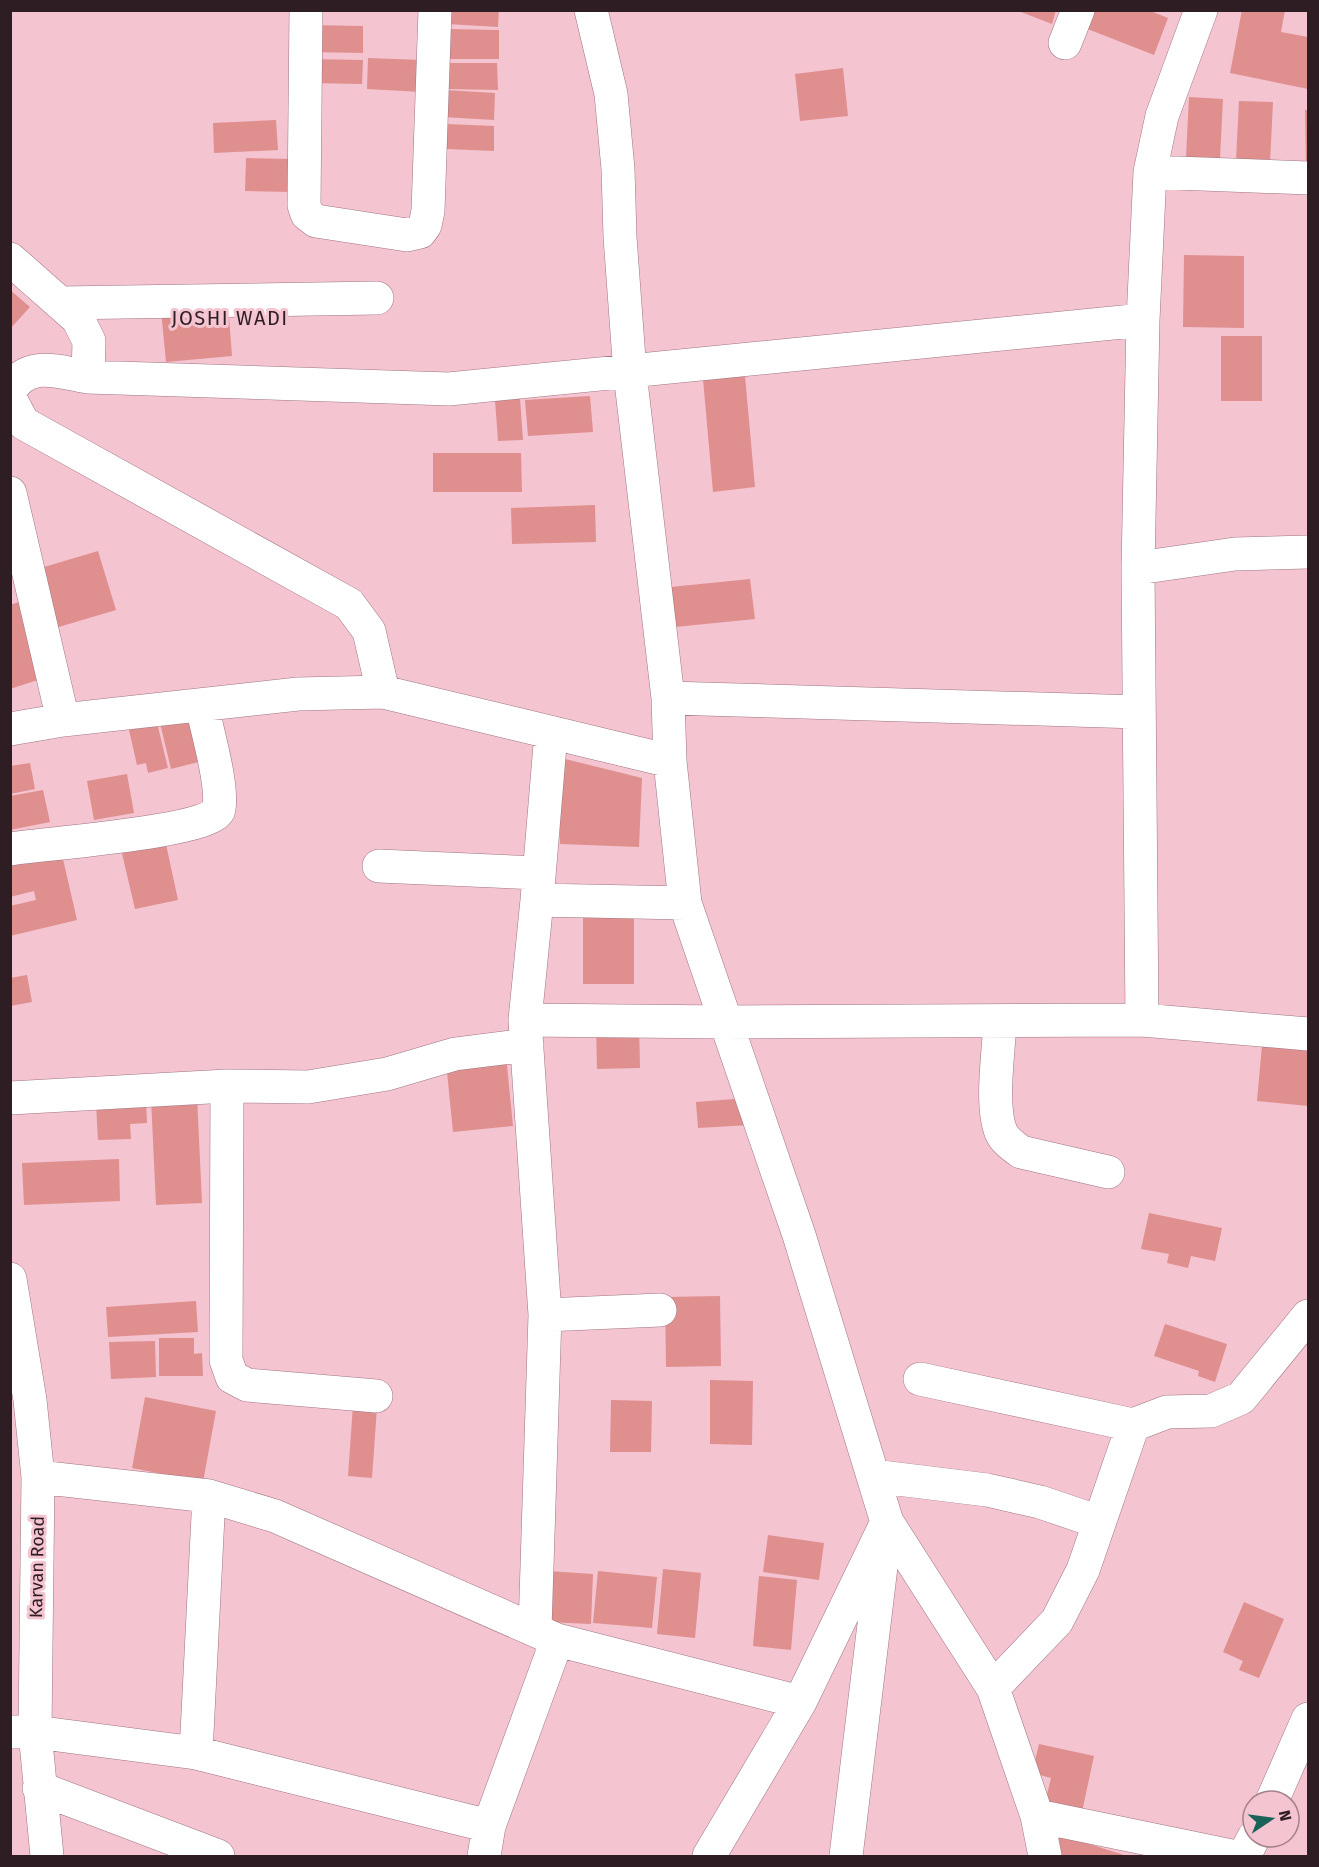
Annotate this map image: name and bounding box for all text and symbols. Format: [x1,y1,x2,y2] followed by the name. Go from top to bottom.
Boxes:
[171,306,289,330] district label: JOSHI WADI
[25,1516,49,1618] street label: Karvan Road
[1241,1789,1301,1849] north arrow
[1275,1808,1296,1823] text: N

